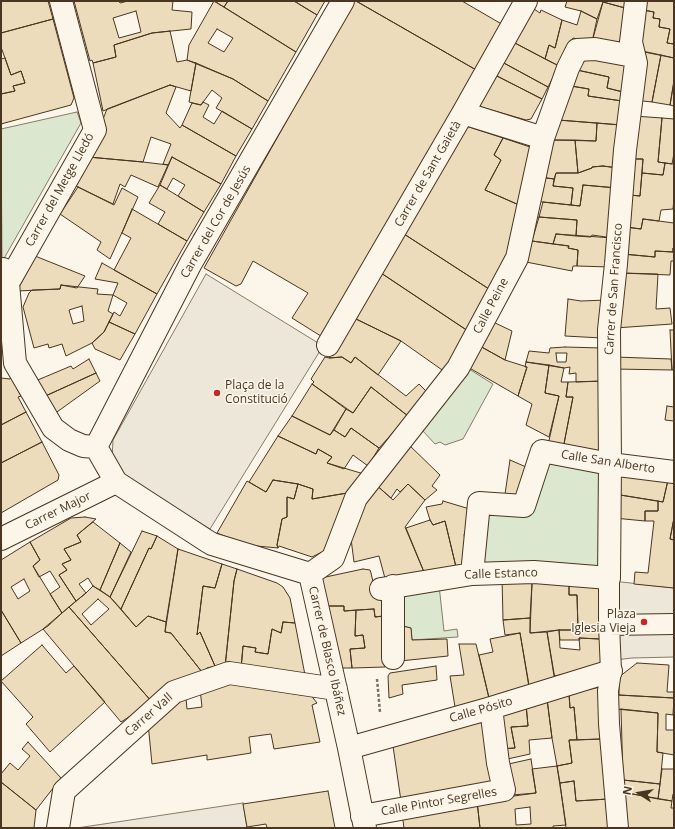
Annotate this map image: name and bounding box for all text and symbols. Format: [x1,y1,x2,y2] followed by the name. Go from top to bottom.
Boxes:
[392,118,464,230] street label: Carrer de Sant Gaietà
[23,131,97,249] street label: Carrer del Metge Lledó
[178,163,254,281] street label: Carrer del Cor de Jesús
[602,223,626,355] street label: Carrer de San Francisco
[470,276,512,336] street label: Calle Peine
[225,379,288,407] place label: Plaça de la Constitució
[212,388,222,398] marker: Plaça de la Constitució
[560,447,656,477] street label: Calle San Alberto
[23,489,93,533] street label: Carrer Major
[464,566,538,582] street label: Calle Estanco
[305,585,349,717] street label: Carrer de Blasco Ibáñez
[571,608,636,636] place label: Plaza Iglesia Vieja
[639,617,649,627] marker: Plaza Iglesia Vieja
[122,690,176,740] street label: Carrer Vall
[448,694,514,726] street label: Calle Pósito
[619,773,659,813] north arrow
[619,784,635,796] text: N
[380,785,498,819] street label: Calle Pintor Segrelles

